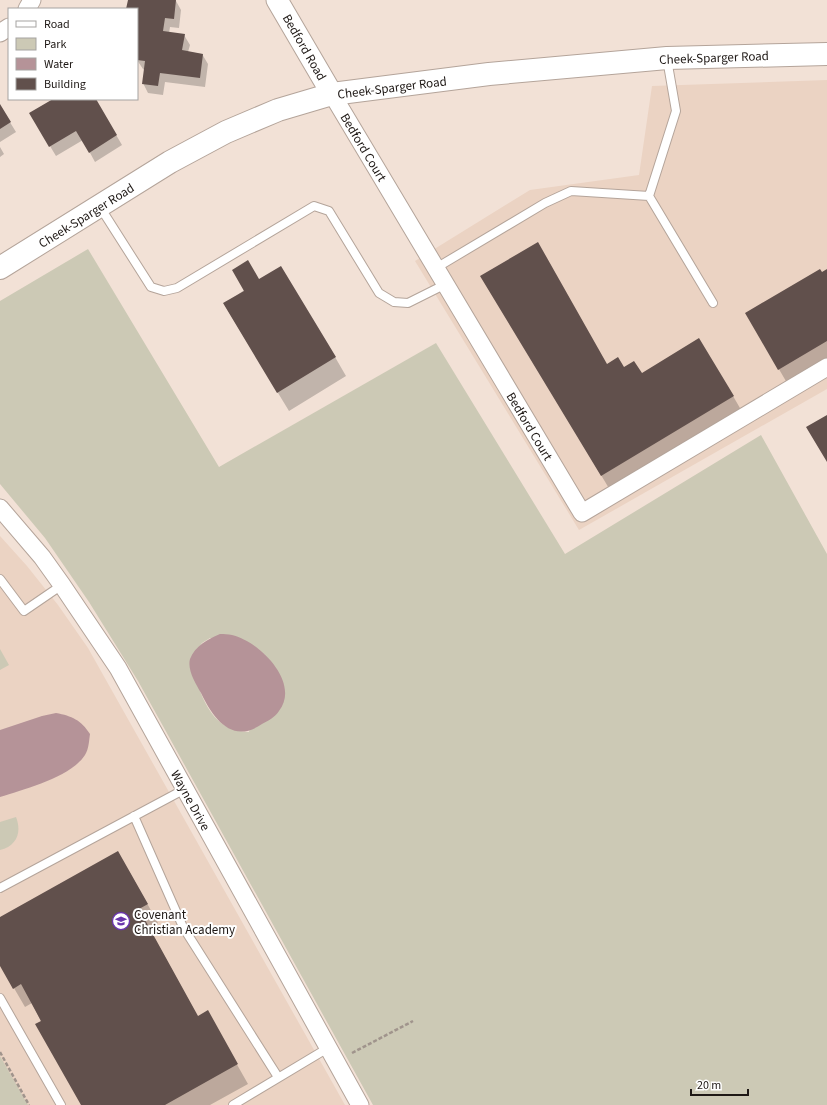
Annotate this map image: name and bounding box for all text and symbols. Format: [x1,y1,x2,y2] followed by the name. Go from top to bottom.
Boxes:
[8,8,138,100] legend
[278,11,330,84] street label: Bedford Road
[44,16,70,33] text: Road
[44,36,66,53] text: Park
[659,47,769,69] street label: Cheek-Sparger Road
[44,56,74,73] text: Water
[337,72,448,104] street label: Cheek-Sparger Road
[44,76,86,93] text: Building
[336,110,391,186] street label: Bedford Court
[35,179,138,253] street label: Cheek-Sparger Road
[502,389,557,465] street label: Bedford Court
[166,767,214,834] street label: Wayne Drive
[134,906,235,939] place label: Covenant Christian Academy
[111,911,131,931] school or university icon: Covenant Christian Academy
[691,1071,748,1097] scale bar
[697,1077,721,1094] text: 20 m

